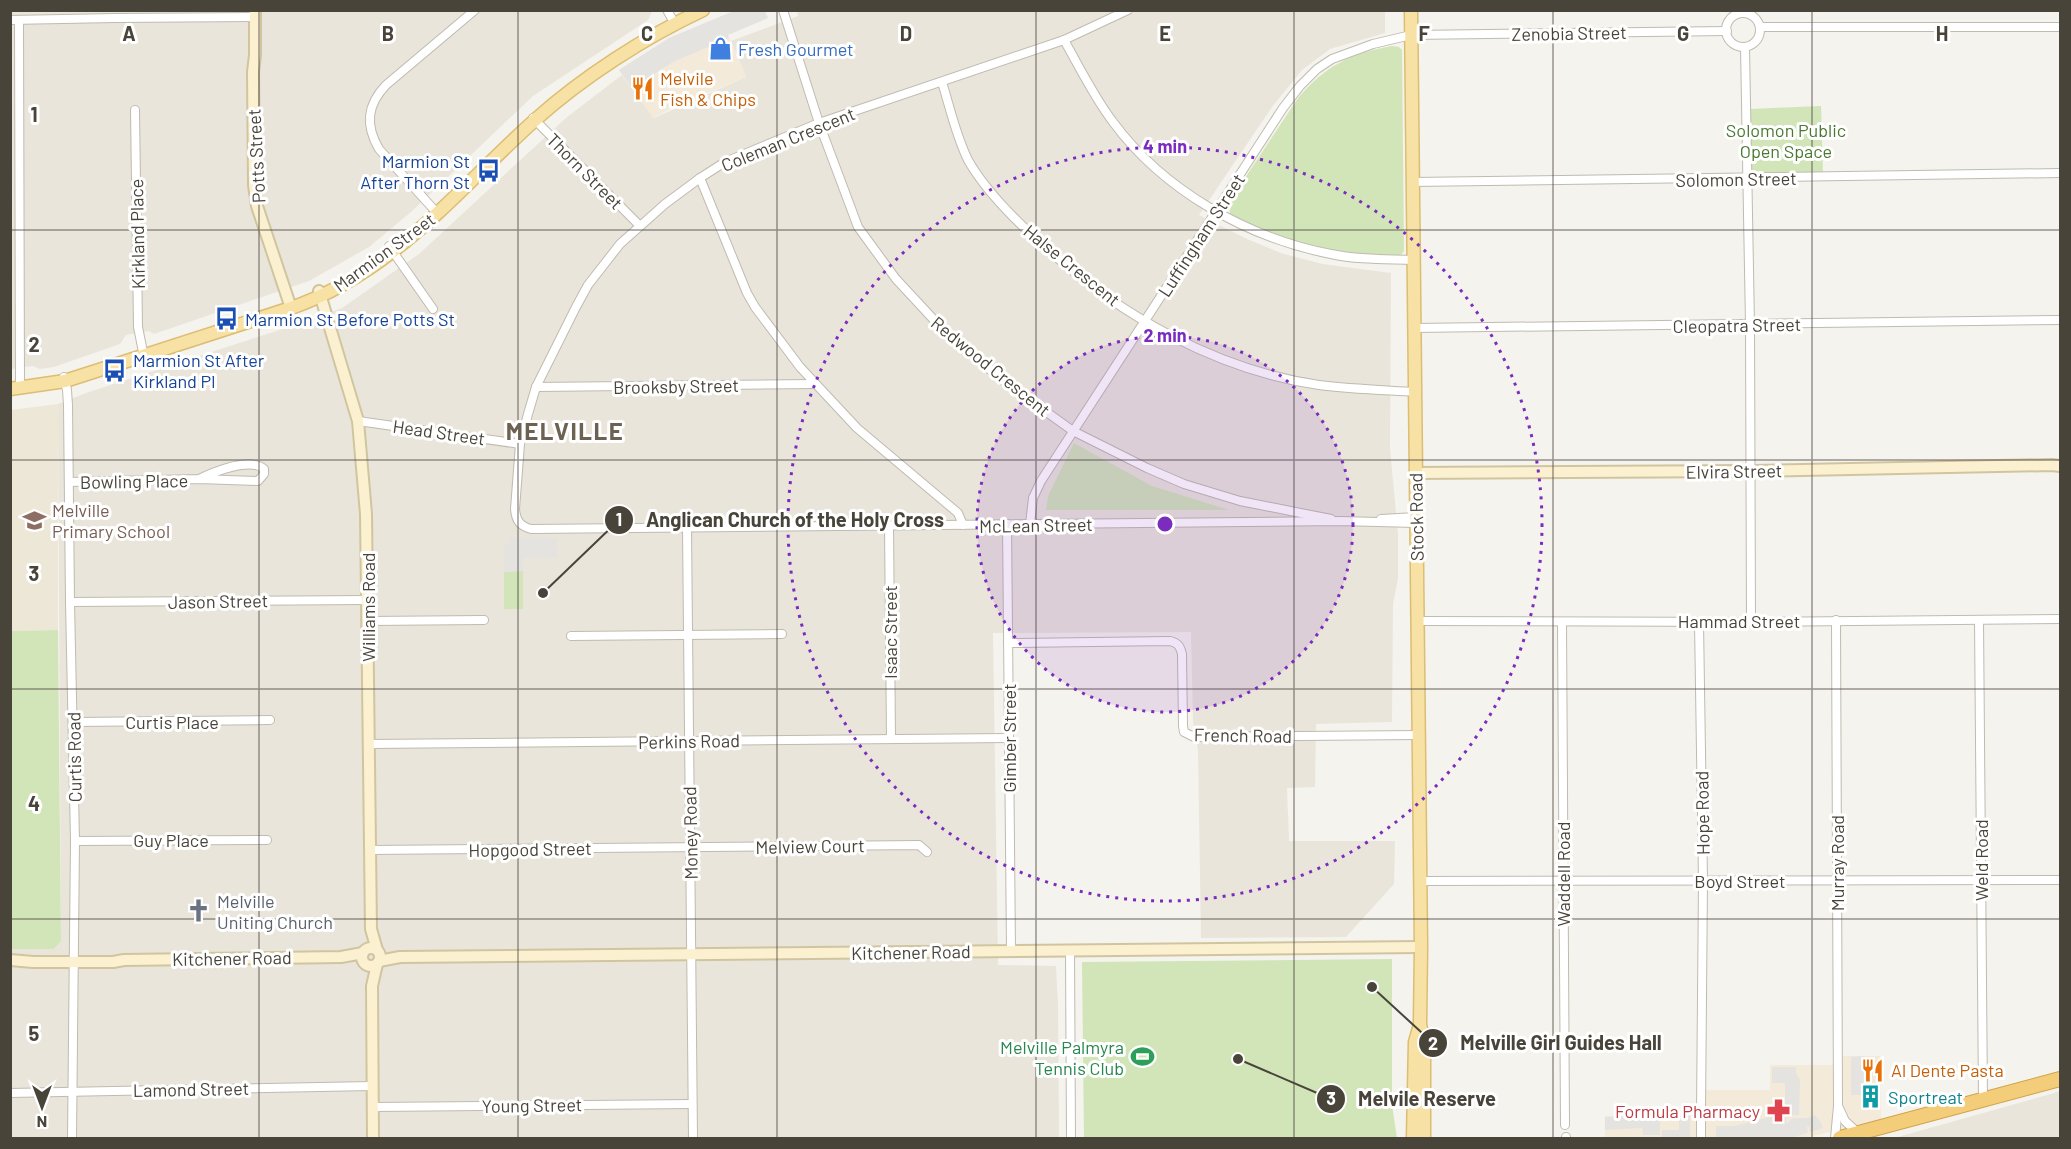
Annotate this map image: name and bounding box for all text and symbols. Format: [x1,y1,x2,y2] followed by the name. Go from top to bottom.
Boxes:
[122,21,136,45] text: A
[382,21,394,45] text: B
[641,21,653,45] text: C
[900,21,912,45] text: D
[1159,21,1171,45] text: E
[1418,21,1430,45] text: F
[1511,21,1627,45] street label: Zenobia Street
[1677,21,1689,45] text: G
[1936,21,1948,45] text: H
[707,36,733,62] shop icon: Fresh Gourmet
[738,38,854,60] place label: Fresh Gourmet
[660,67,756,110] place label: Melvile Fish & Chips
[629,75,655,101] restaurant icon: Melvile Fish & Chips
[30,102,38,126] text: 1
[718,102,858,176] street label: Coleman Crescent
[243,108,269,204] street label: Potts Street
[1726,119,1846,162] park label: Solomon Public Open Space
[542,128,628,214] street label: Thorn Street
[1143,135,1187,157] text: 4 min
[360,150,470,193] place label: Marmion St After Thorn St
[475,158,501,184] bus stop icon: Marmion St After Thorn St
[1675,167,1797,191] street label: Solomon Street
[1153,169,1249,301] street label: Luffingham Street
[125,179,149,289] street label: Kirkland Place
[329,208,439,296] street label: Marmion Street
[1019,219,1125,311] street label: Halse Crescent
[214,306,240,332] bus stop icon: Marmion St Before Potts St
[245,308,455,330] place label: Marmion St Before Potts St
[927,311,1055,421] street label: Redwood Crescent
[1673,313,1801,337] street label: Cleopatra Street
[1143,324,1187,346] text: 2 min
[28,332,40,356] text: 2
[133,349,265,392] place label: Marmion St After Kirkland Pl
[102,357,128,383] bus stop icon: Marmion St After Kirkland Pl
[613,374,739,398] street label: Brooksby Street
[391,415,487,449] street label: Head Street
[506,416,624,445] district label: MELVILLE
[1686,459,1782,483] street label: Elvira Street
[80,469,188,493] street label: Bowling Place
[1404,473,1428,561] street label: Stock Road
[52,499,170,542] place label: Melville Primary School
[604,501,956,539] callout: Anglican Church of the Holy Cross
[21,507,47,533] school or university icon: Melville Primary School
[646,507,944,531] text: Anglican Church of the Holy Cross
[616,508,622,530] text: 1
[979,513,1093,537] street label: McLean Street
[1155,514,1175,534] centre of rings
[357,552,379,662] street label: Williams Road
[29,561,39,585] text: 3
[879,585,901,679] street label: Isaac Street
[168,589,268,613] street label: Jason Street
[1678,610,1800,632] street label: Hammad Street
[998,683,1020,793] street label: Gimber Street
[125,711,219,733] street label: Curtis Place
[62,712,86,802] street label: Curtis Road
[1194,723,1292,747] street label: French Road
[638,729,740,753] street label: Perkins Road
[1690,771,1714,855] street label: Hope Road
[678,786,702,880] street label: Money Road
[28,791,40,815] text: 4
[1826,815,1848,911] street label: Murray Road
[1970,819,1992,901] street label: Weld Road
[1552,821,1574,927] street label: Waddell Road
[133,829,209,851] street label: Guy Place
[755,834,865,858] street label: Melview Court
[468,837,592,861] street label: Hopgood Street
[1694,870,1786,892] street label: Boyd Street
[217,890,333,933] place label: Melville Uniting Church
[186,898,212,924] church icon: Melville Uniting Church
[851,940,971,964] street label: Kitchener Road
[172,946,292,970] street label: Kitchener Road
[29,1021,40,1045] text: 5
[1418,1024,1673,1062] callout: Melville Girl Guides Hall
[1460,1030,1662,1054] text: Melville Girl Guides Hall
[1428,1032,1438,1054] text: 2
[1000,1036,1124,1079] place label: Melville Palmyra Tennis Club
[1129,1044,1155,1070] sports icon: Melville Palmyra Tennis Club
[1860,1057,1886,1083] restaurant icon: Al Dente Pasta
[1891,1059,2004,1081] place label: Al Dente Pasta
[12,1077,72,1137] north arrow
[133,1077,249,1101] street label: Lamond Street
[1316,1080,1508,1118] callout: Melvile Reserve
[1857,1084,1883,1110] building icon: Sportreat
[1358,1086,1496,1110] text: Melvile Reserve
[1888,1086,1963,1108] place label: Sportreat
[1326,1087,1336,1109] text: 3
[482,1093,582,1117] street label: Young Street
[1765,1098,1791,1124] pharmacy icon: Formula Pharmacy
[1615,1100,1760,1122] place label: Formula Pharmacy
[37,1113,47,1132] text: N

